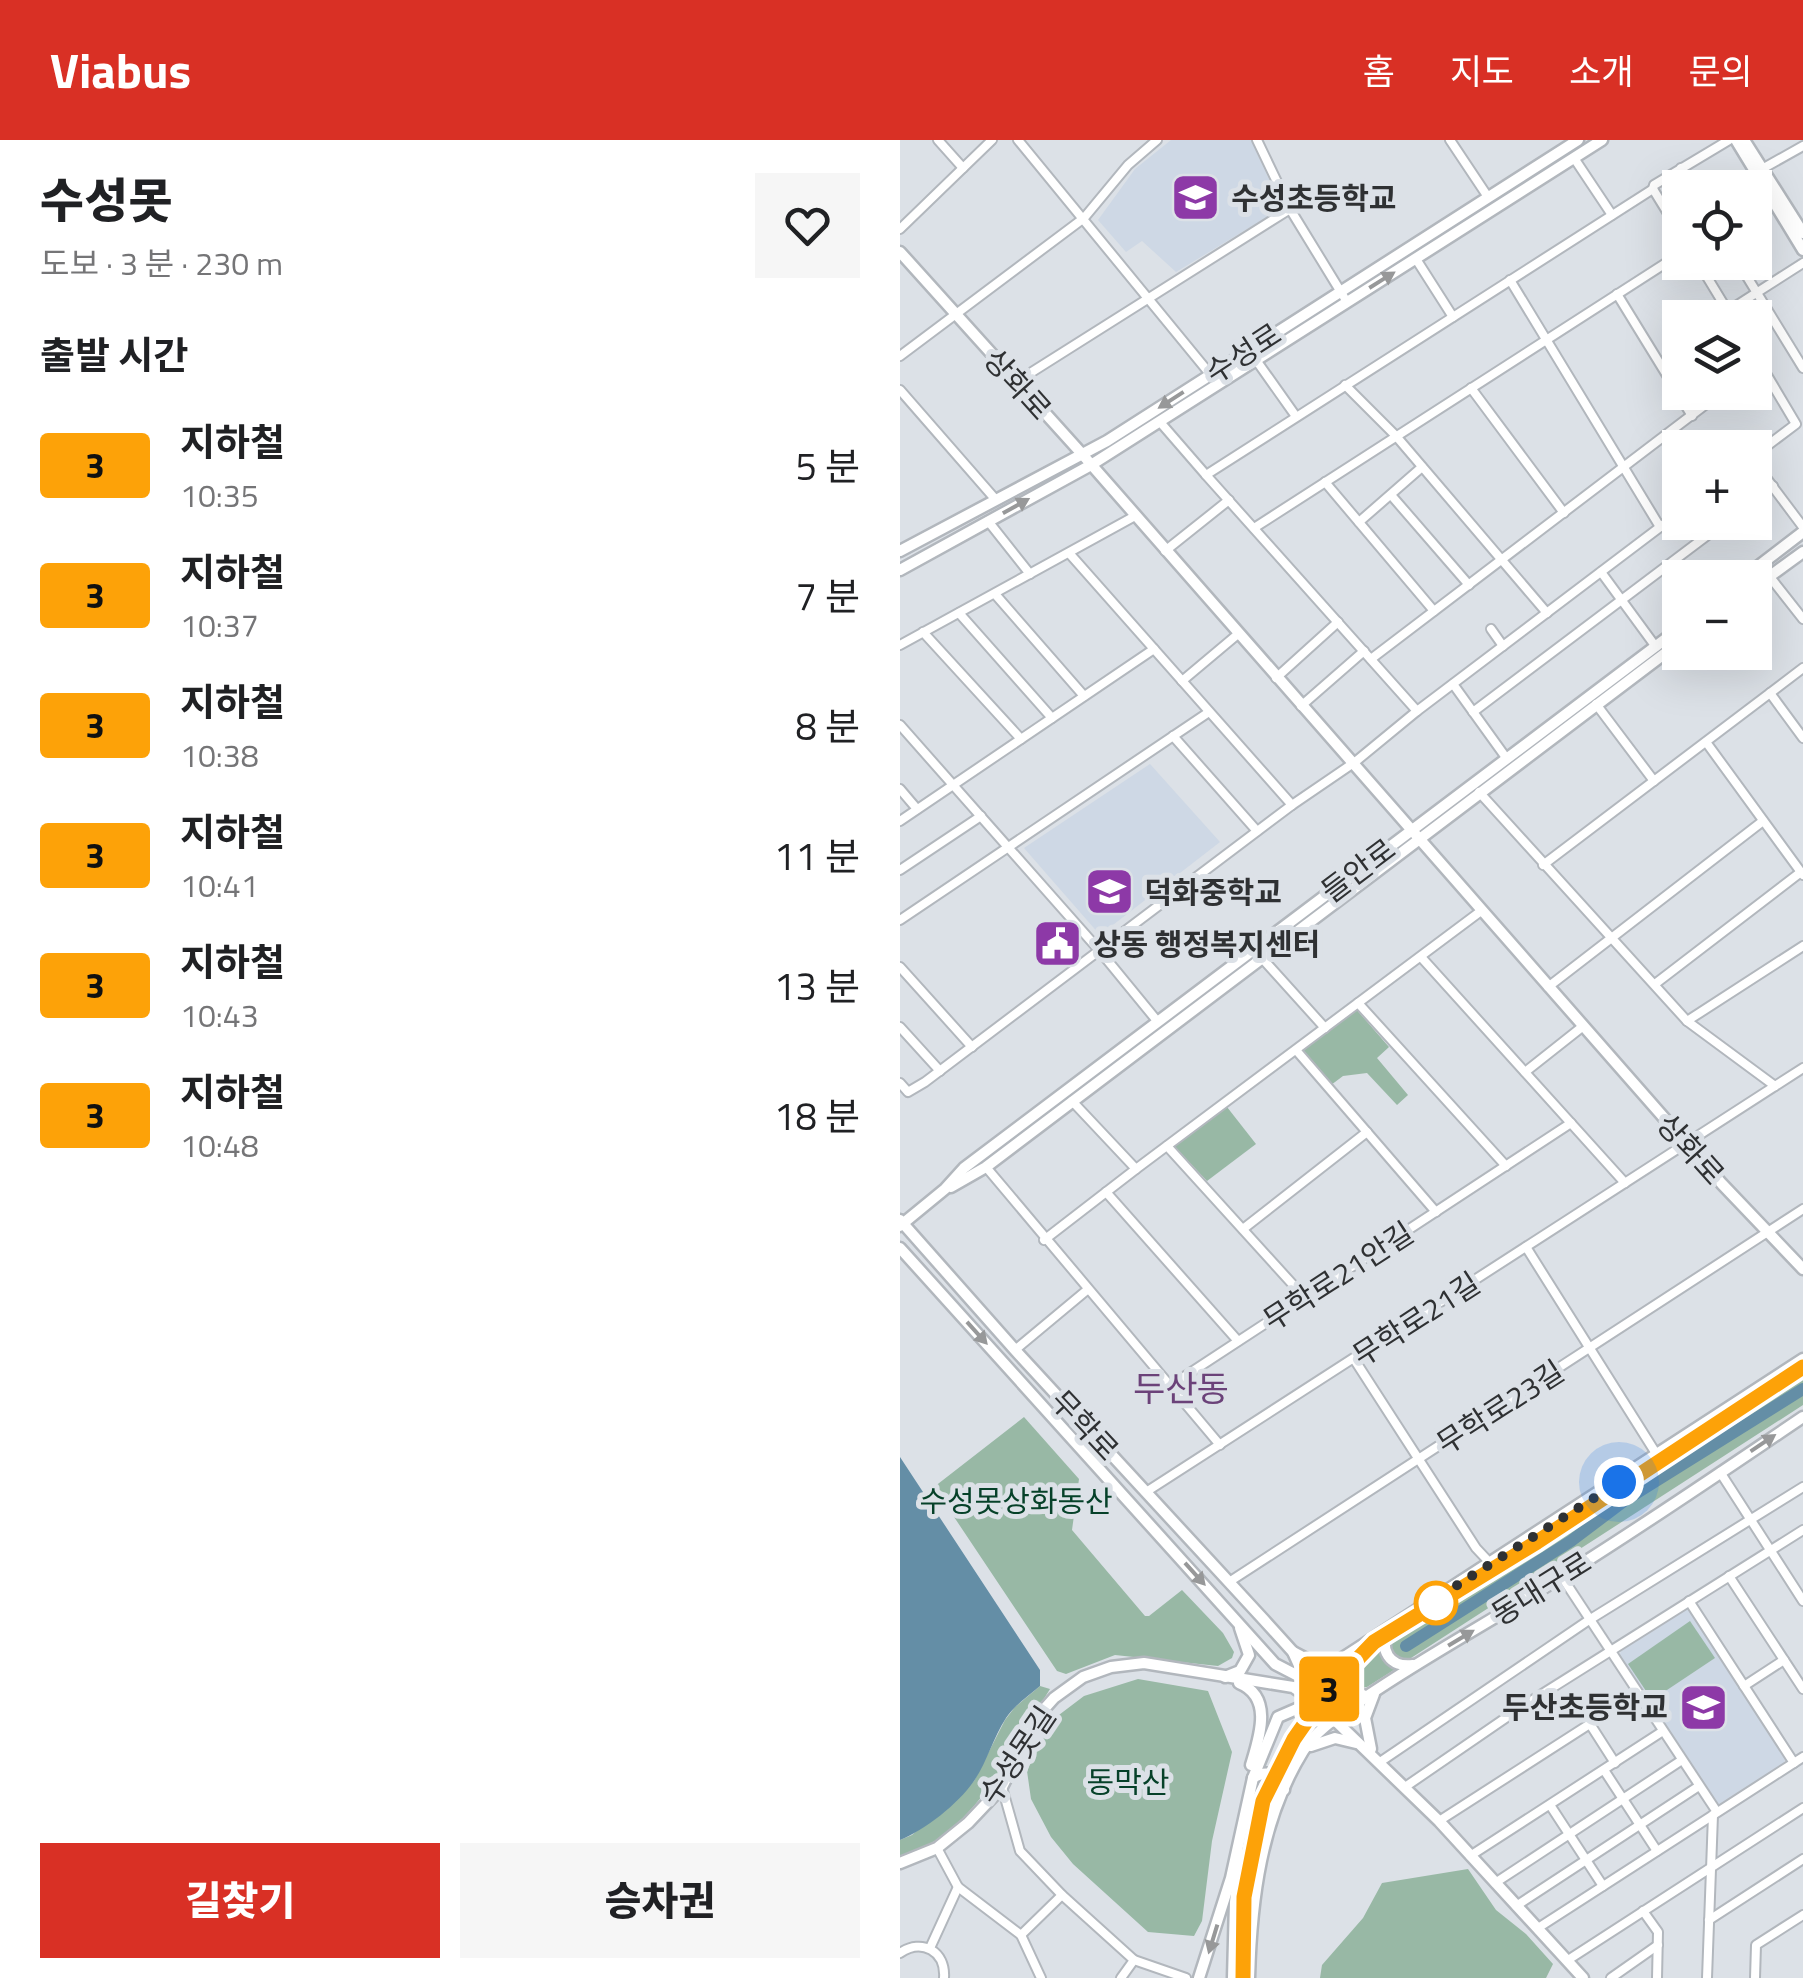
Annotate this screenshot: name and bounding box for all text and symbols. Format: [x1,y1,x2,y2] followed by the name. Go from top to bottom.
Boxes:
[50,34,191,107] text: Viabus
[1363,44,1395,98] text: 홈
[1450,44,1514,98] text: 지도
[1569,44,1634,98] text: 소개
[1689,44,1753,98] text: 문의
[40,164,172,237] text: 수성못
[1662,170,1772,670] map controls
[1662,170,1772,280] button: locate
[1170,172,1222,224] school or university icon: 수성초등학교
[755,173,860,278] button: heart
[1231,175,1397,221] place label: 수성초등학교
[40,239,283,287] text: 도보 · 3 분 · 230 m
[1368,272,1396,290] one-way arrow
[1662,300,1772,410] button: layers
[1196,311,1290,395] street label: 수성로
[40,326,188,384] text: 출발 시간
[973,338,1063,430] street label: 상화로
[1157,390,1185,408] one-way arrow
[180,413,285,471] text: 지하철
[1662,430,1772,540] button: +
[795,437,860,495] text: 5 분
[85,438,105,492] text: 3
[180,471,259,519] text: 10:35
[1002,498,1031,515] one-way arrow
[180,543,285,601] text: 지하철
[1662,560,1772,670] button: −
[795,567,860,625] text: 7 분
[85,568,105,622] text: 3
[180,601,259,649] text: 10:37
[180,673,285,731] text: 지하철
[795,697,860,755] text: 8 분
[85,698,105,752] text: 3
[180,731,259,779] text: 10:38
[180,803,285,861] text: 지하철
[774,827,860,885] text: 11 분
[1311,827,1405,913] street label: 들안로
[85,828,105,882] text: 3
[180,861,259,909] text: 10:41
[1083,866,1135,918] school or university icon: 덕화중학교
[1144,869,1282,915] place label: 덕화중학교
[1032,918,1084,970] public building icon: 상동 행정복지센터
[1093,921,1320,967] place label: 상동 행정복지센터
[180,933,285,991] text: 지하철
[774,957,860,1015] text: 13 분
[85,958,105,1012] text: 3
[180,991,259,1039] text: 10:43
[180,1063,285,1121] text: 지하철
[774,1087,860,1145] text: 18 분
[85,1088,105,1142] text: 3
[1646,1103,1736,1195] street label: 상화로
[180,1121,259,1169] text: 10:48
[1254,1210,1422,1342] street label: 무학로21안길
[1343,1260,1489,1378] street label: 무학로21길
[965,1321,988,1345] one-way arrow
[1427,1348,1573,1466] street label: 무학로23길
[1133,1361,1229,1415] district label: 두산동
[1040,1379,1130,1471] street label: 무학로
[1750,1435,1777,1453] one-way arrow
[1594,1457,1644,1507] your location
[919,1478,1113,1524] park label: 수성못상화동산
[1482,1539,1600,1637] street label: 동대구로
[1183,1562,1206,1586] one-way arrow
[1415,1582,1457,1624] unlabelled marker
[1447,1630,1475,1647] one-way arrow
[1296,1656,1362,1722] line badge: 3
[1319,1662,1339,1716] text: 3
[1677,1681,1729,1733] school or university icon: 두산초등학교
[1502,1684,1668,1730] place label: 두산초등학교
[967,1696,1067,1814] street label: 수성못길
[1087,1759,1169,1805] park label: 동막산
[40,1843,440,1958] button: 길찾기
[460,1843,860,1958] button: 승차권
[1204,1924,1219,1954] one-way arrow

